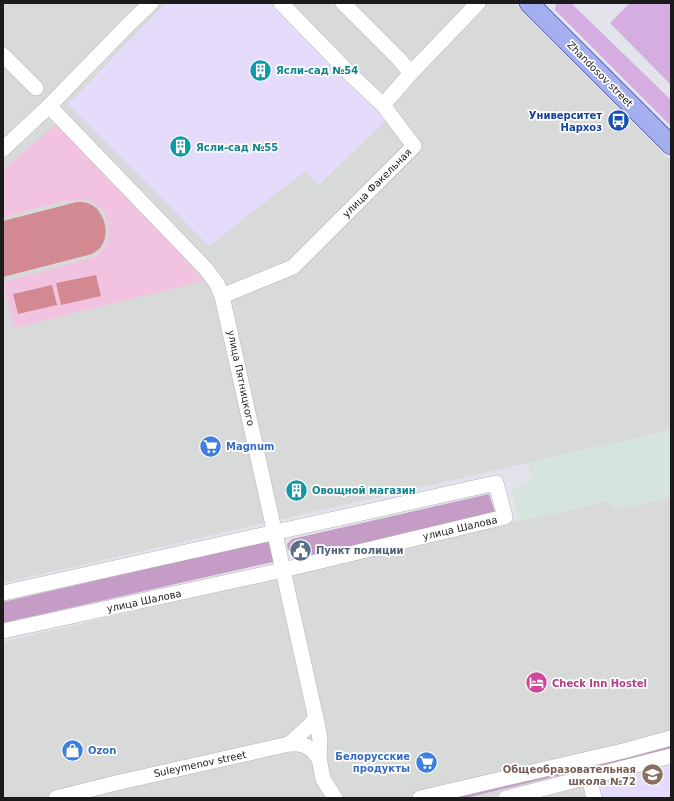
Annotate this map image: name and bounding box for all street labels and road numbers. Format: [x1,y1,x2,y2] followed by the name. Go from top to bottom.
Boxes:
[565,39,635,109] street label: Zhandosov street
[340,146,414,220] street label: улица Факельная
[225,329,257,427] street label: улица Пятницкого
[422,514,498,542] street label: улица Шалова
[106,588,182,614] street label: улица Шалова
[153,749,247,779] street label: Suleymenov street

